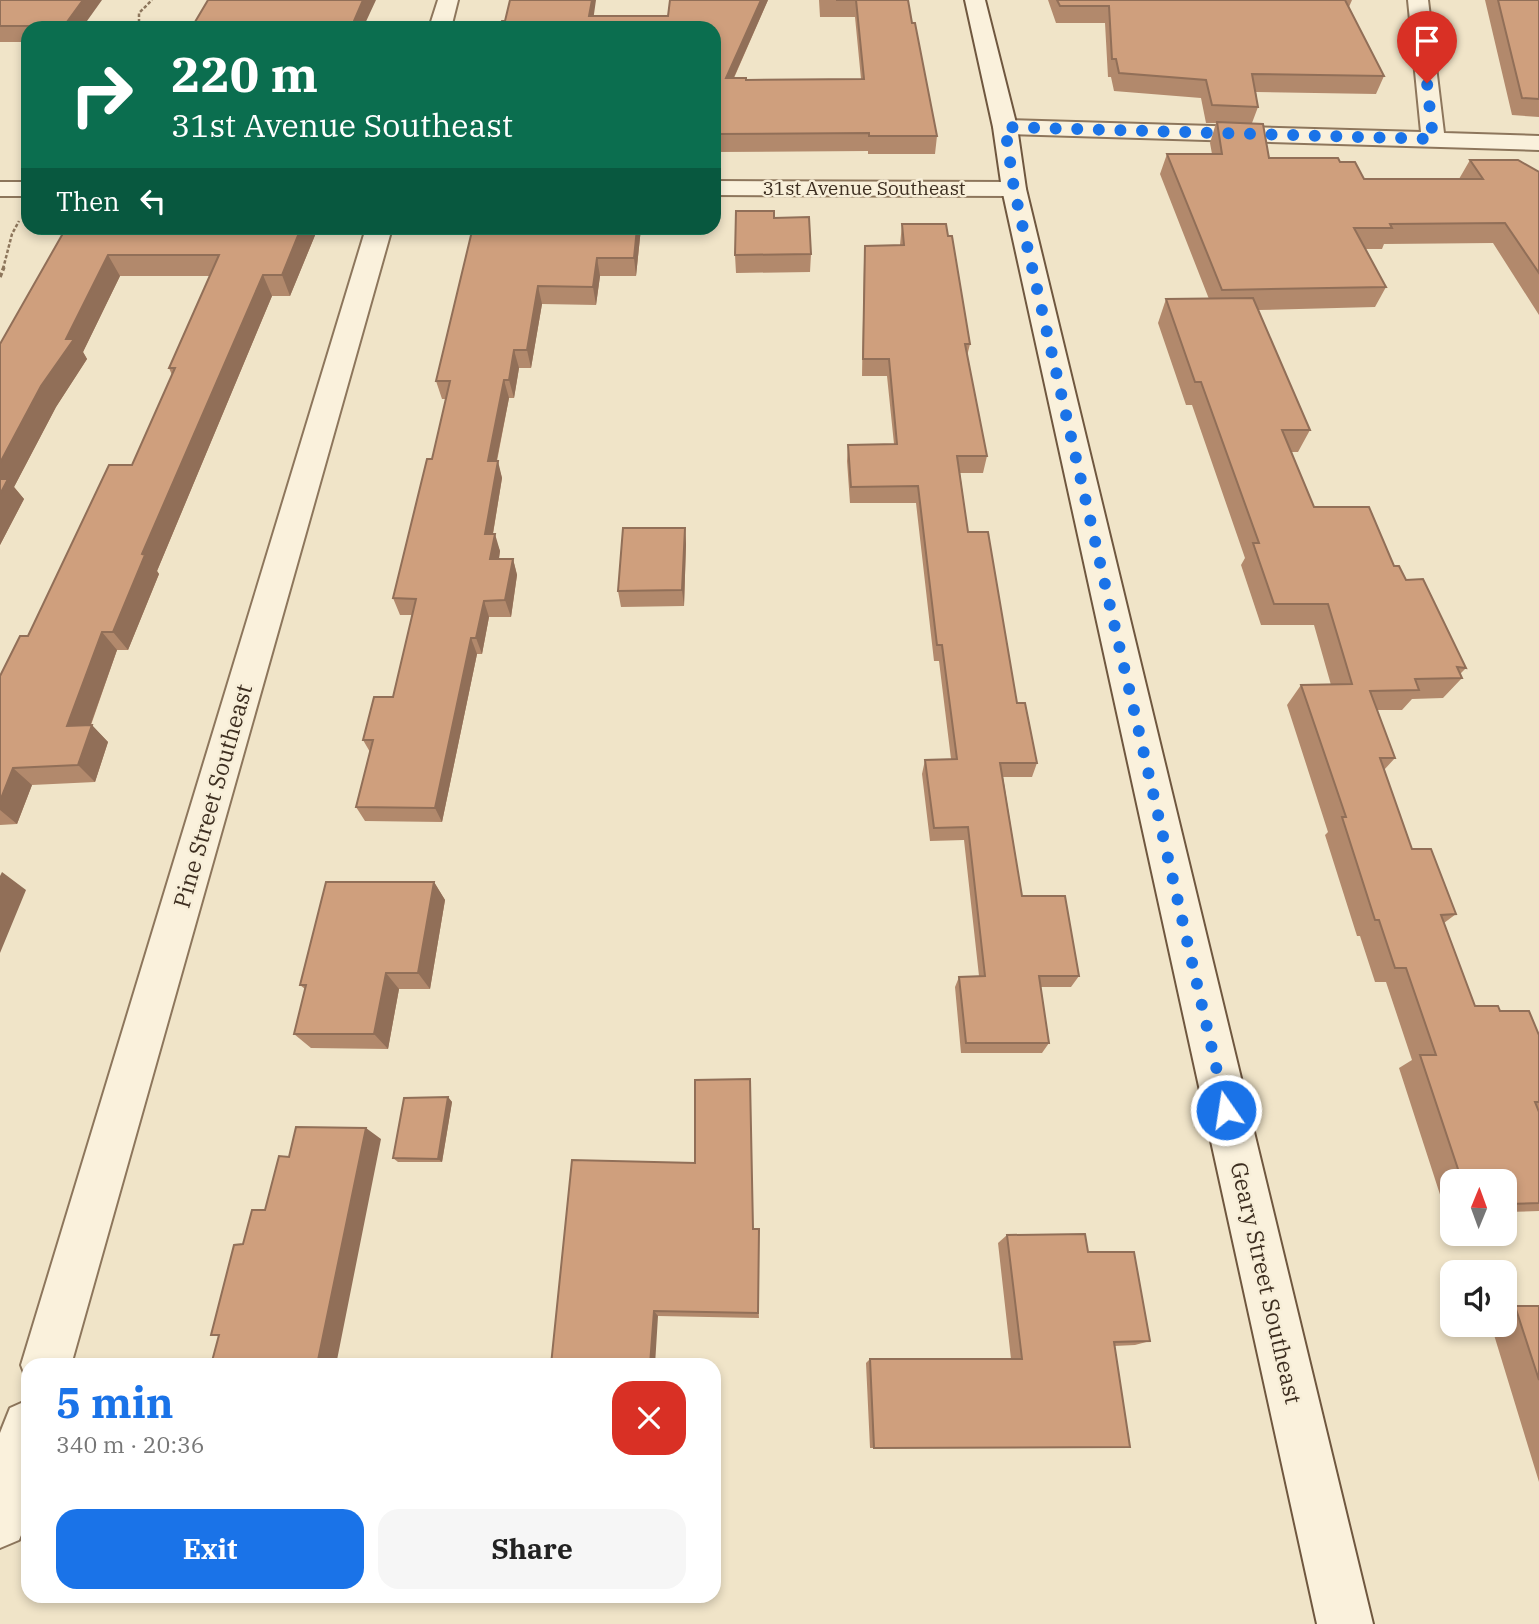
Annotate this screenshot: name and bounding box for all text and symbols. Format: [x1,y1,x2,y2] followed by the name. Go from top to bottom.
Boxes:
[1397,11,1457,83] pin
[1408,22,1446,60] icon: arrive
[171,42,318,105] text: 220 m
[56,49,147,140] icon: right
[171,104,513,146] text: 31st Avenue Southeast
[762,176,966,200] street label: 31st Avenue Southeast
[134,182,172,220] icon: left
[56,184,120,218] text: Then
[166,680,258,911] street label: Pine Street Southeast
[1189,1073,1263,1147] position arrow
[1225,1159,1309,1407] street label: Geary Street Southeast
[1440,1169,1517,1246] north arrow
[1440,1169,1517,1337] map controls
[1440,1260,1517,1337] button: sound
[56,1375,174,1430] text: 5 min
[612,1381,686,1455] button: close
[56,1429,205,1459] text: 340 m · 20:36
[56,1509,364,1589] button: Exit
[378,1509,686,1589] button: Share

